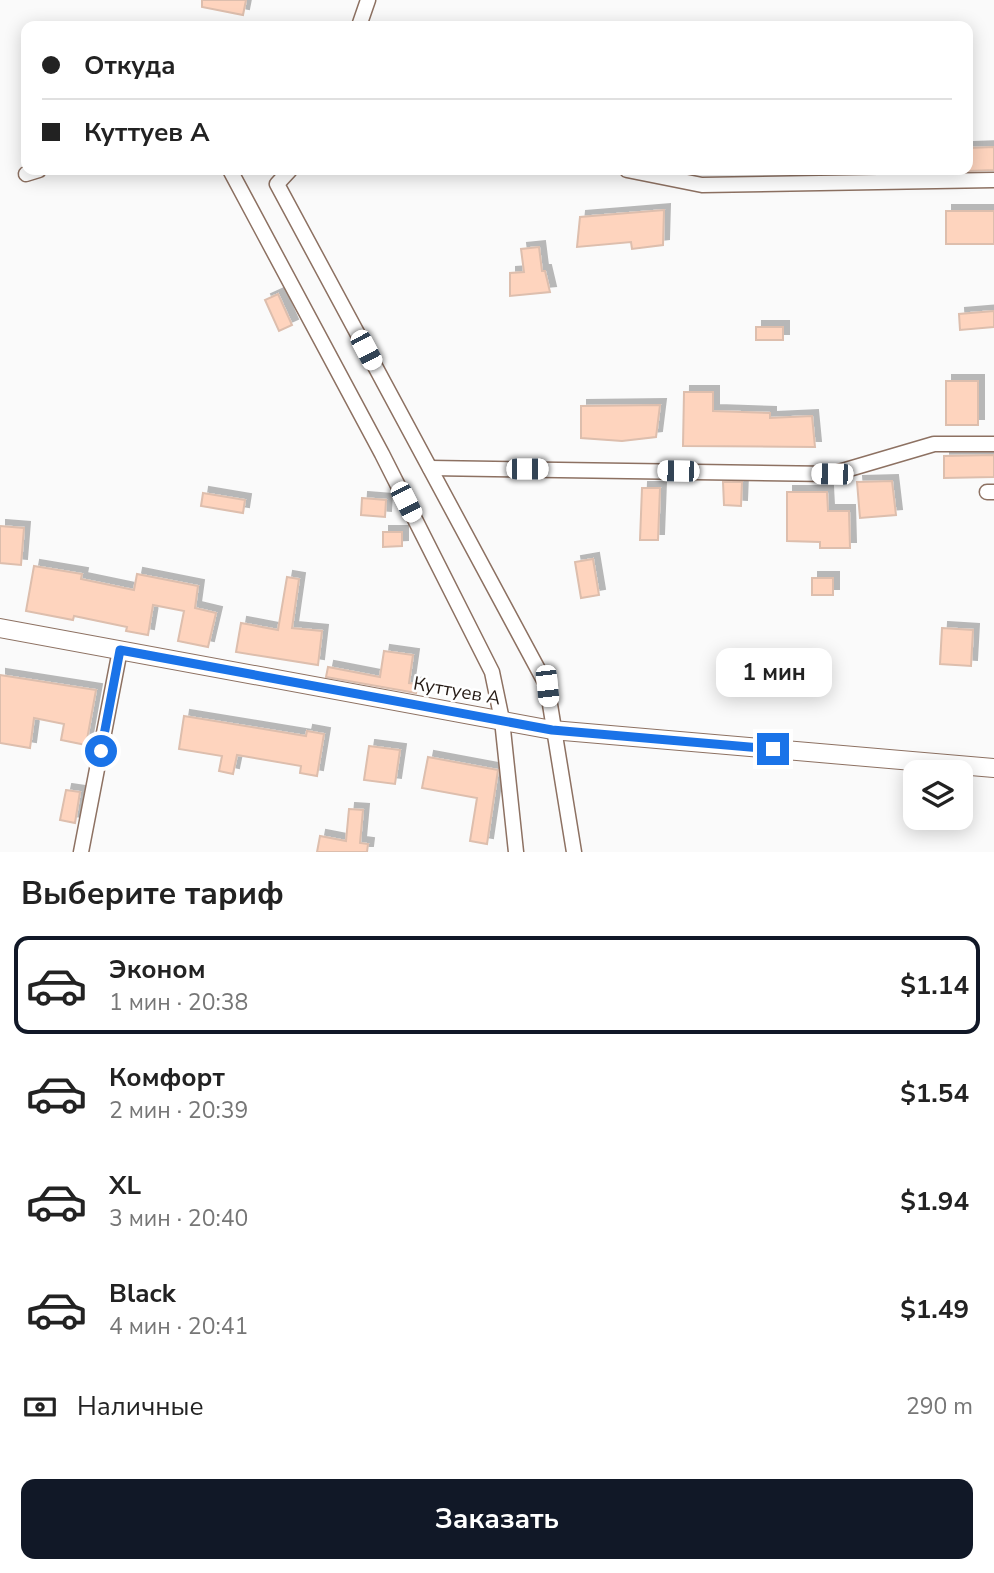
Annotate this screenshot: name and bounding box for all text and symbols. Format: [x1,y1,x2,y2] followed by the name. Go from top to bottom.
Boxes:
[84,48,176,83] text: Откуда
[84,115,210,150] text: Куттуев А
[347,327,386,373] car
[507,459,549,480] car
[657,460,700,482] car
[811,463,854,485] car
[388,479,425,525] car
[715,648,831,696] callout: 1 мин
[742,657,806,688] text: 1 мин
[535,664,560,708] car
[411,671,503,711] street label: Куттуев А
[757,733,789,765] route end
[85,735,117,767] route start
[903,760,973,830] map controls
[903,760,973,830] button: layers
[21,872,284,915] text: Выберите тариф
[109,952,206,987] text: Эконом
[25,954,88,1017] icon: car
[900,968,969,1003] text: $1.14
[109,987,248,1018] text: 1 мин · 20:38
[109,1060,225,1095] text: Комфорт
[25,1062,88,1125] icon: car
[900,1076,969,1111] text: $1.54
[109,1095,248,1126] text: 2 мин · 20:39
[109,1168,141,1203] text: XL
[25,1170,88,1233] icon: car
[900,1184,969,1219] text: $1.94
[109,1203,248,1234] text: 3 мин · 20:40
[109,1276,176,1311] text: Black
[25,1278,88,1341] icon: car
[900,1292,969,1327] text: $1.49
[109,1311,248,1342] text: 4 мин · 20:41
[21,1388,59,1426] icon: cash
[77,1389,204,1424] text: Наличные
[906,1391,973,1422] text: 290 m
[21,1479,973,1559] button: Заказать

